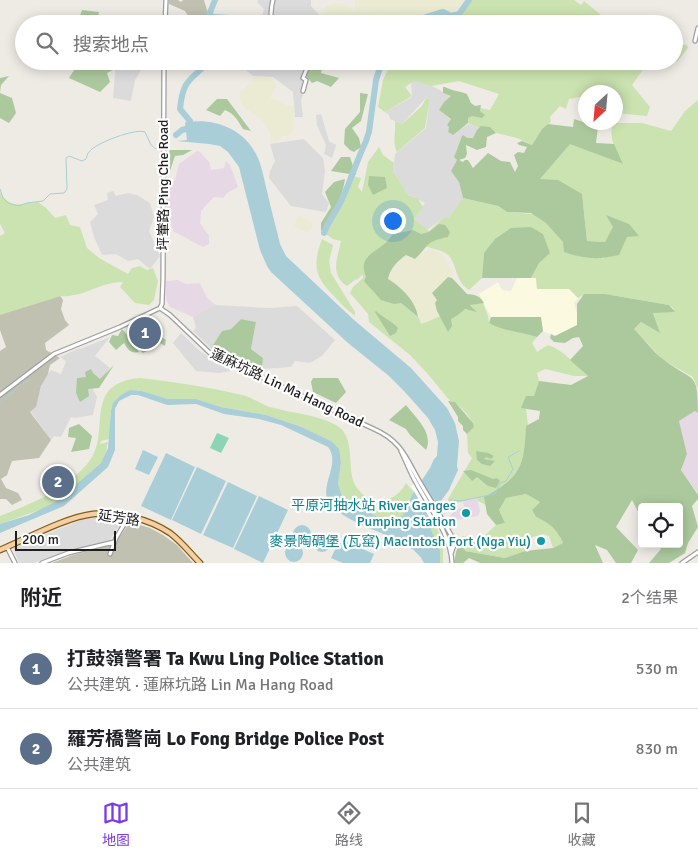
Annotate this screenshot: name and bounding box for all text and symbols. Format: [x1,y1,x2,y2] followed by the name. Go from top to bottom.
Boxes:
[15,15,683,70] search box
[33,29,61,57] icon: search
[73,33,149,57] text: 搜索地点
[578,85,623,130] north arrow
[155,119,172,251] street label: 坪輋路 Ping Che Road
[380,208,406,234] your location
[129,314,161,352] pin: 1
[208,345,366,431] street label: 蓮麻坑路 Lin Ma Hang Road
[42,463,74,501] pin: 2
[291,497,456,530] place label: 平原河抽水站 River Ganges Pumping Station
[638,503,683,548] map controls
[638,503,683,548] button: locate
[97,507,141,529] street label: 延芳路
[460,507,472,519] marker: 平原河抽水站 River Ganges Pumping Station
[15,528,116,551] scale bar
[22,531,59,548] text: 200 m
[270,533,531,550] place label: 麥景陶碉堡 (瓦窰) MacIntosh Fort (Nga Yiu)
[535,535,547,547] marker: 麥景陶碉堡 (瓦窰) MacIntosh Fort (Nga Yiu)
[20,585,62,611] text: 附近
[621,588,678,608] text: 2个结果
[67,647,384,671] text: 打鼓嶺警署 Ta Kwu Ling Police Station
[32,659,40,679] text: 1
[636,659,678,679] text: 530 m
[67,675,333,695] text: 公共建筑 · 蓮麻坑路 Lin Ma Hang Road
[67,727,384,751] text: 羅芳橋警崗 Lo Fong Bridge Police Post
[32,739,40,759] text: 2
[636,739,678,759] text: 830 m
[67,755,131,775] text: 公共建筑
[102,799,130,849] tab: 地图
[335,799,363,849] tab: 路线
[568,799,596,849] tab: 收藏

